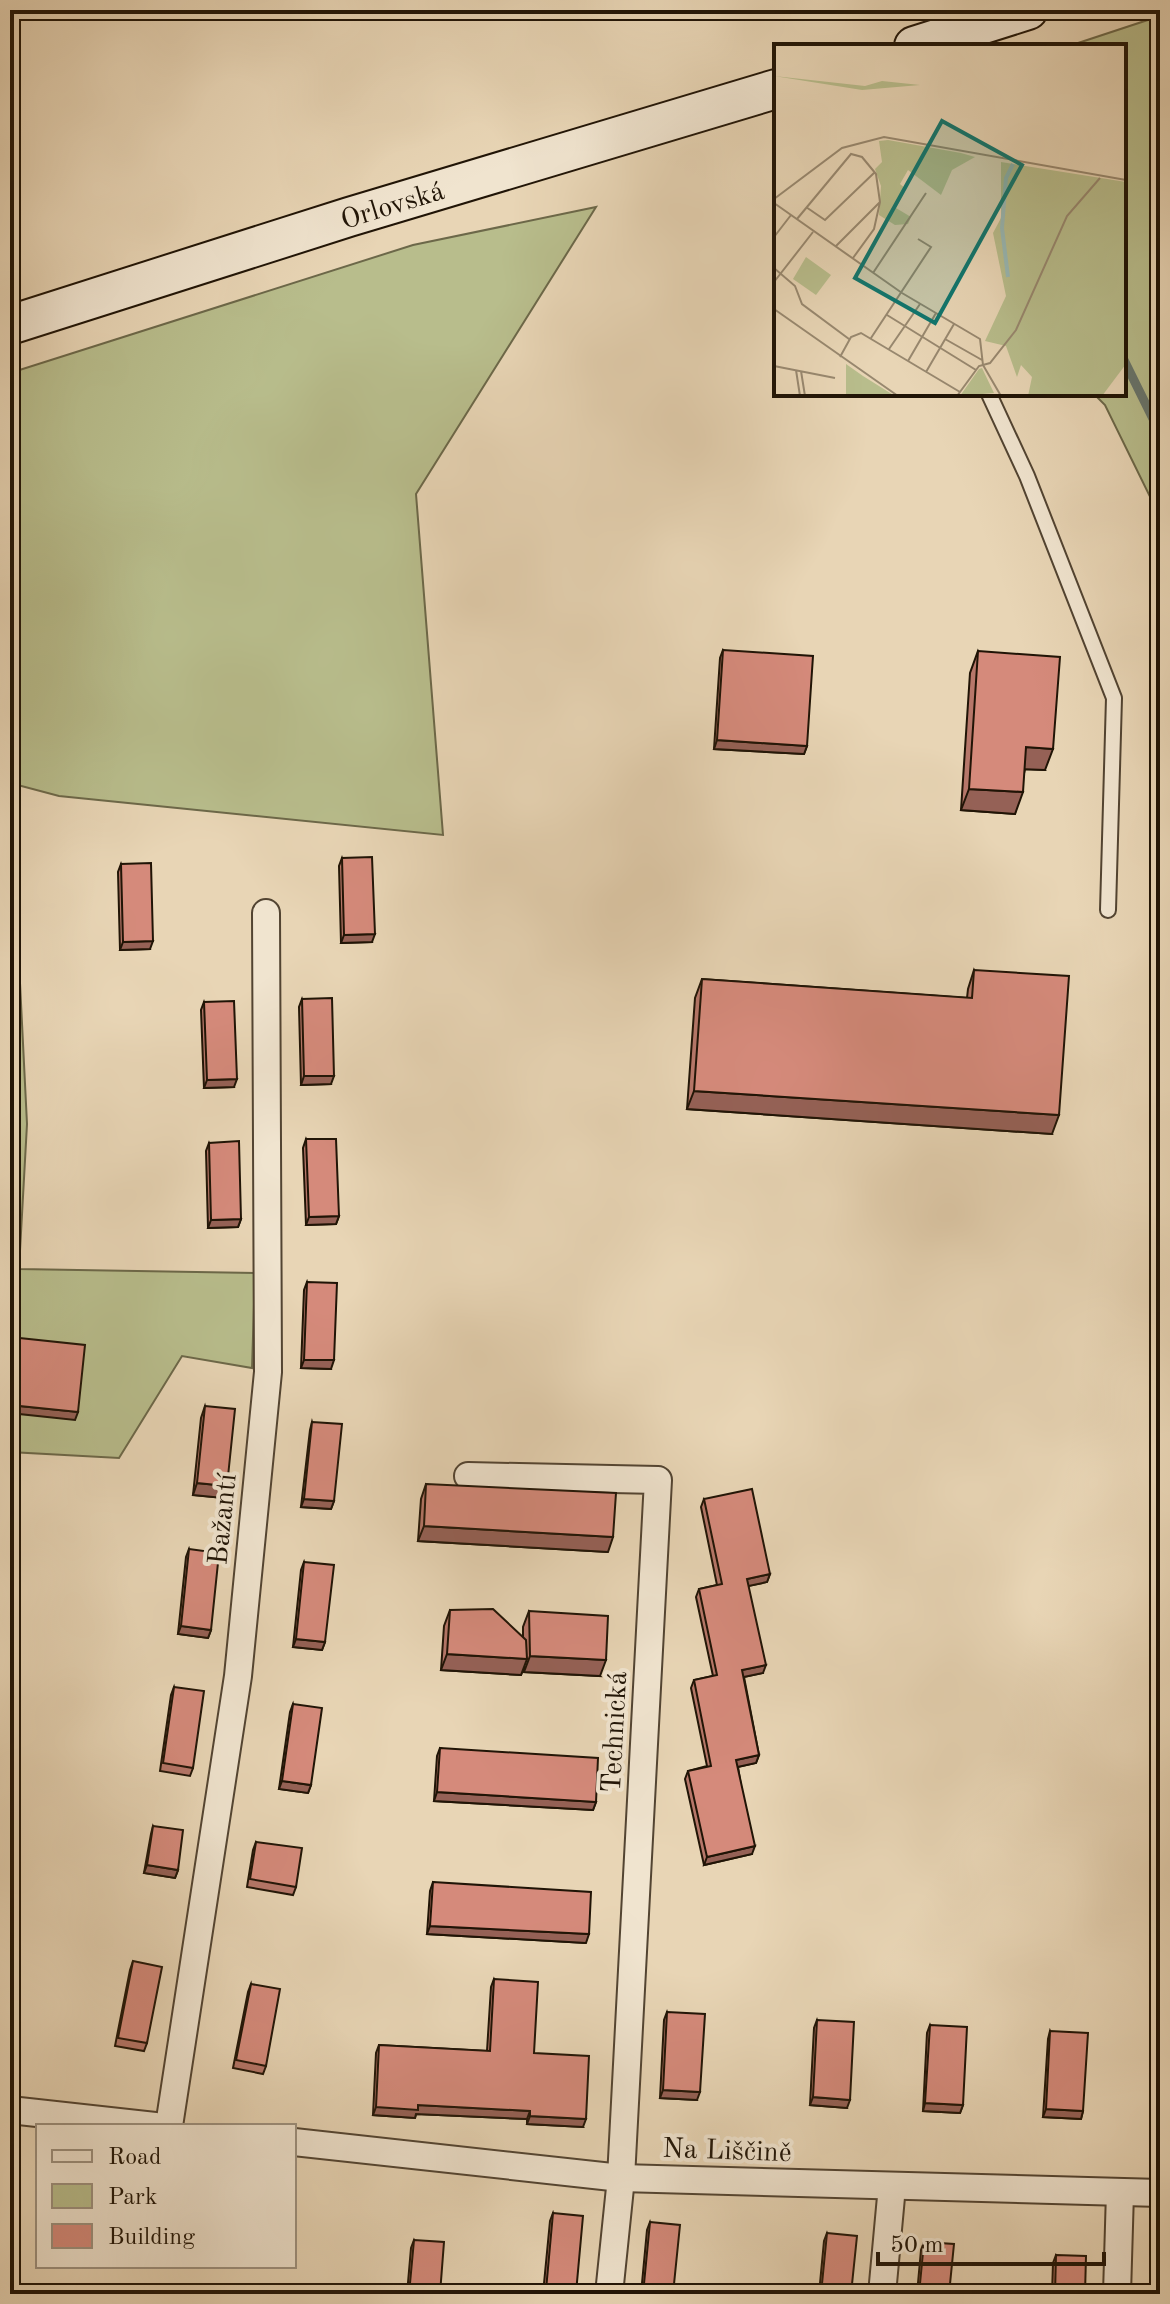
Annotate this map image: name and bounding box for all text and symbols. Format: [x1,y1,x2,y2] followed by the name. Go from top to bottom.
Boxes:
[774,44,1126,396] inset map
[338,178,448,236] street label: Orlovská
[205,1472,243,1566] street label: Bažantí
[599,1671,633,1794] street label: Technická
[36,2124,296,2268] legend
[662,2136,792,2168] street label: Na Liščině
[108,2146,161,2170] text: Road
[108,2186,157,2210] text: Park
[878,2216,1104,2266] scale bar
[108,2226,195,2250] text: Building
[890,2234,944,2258] text: 50 m

